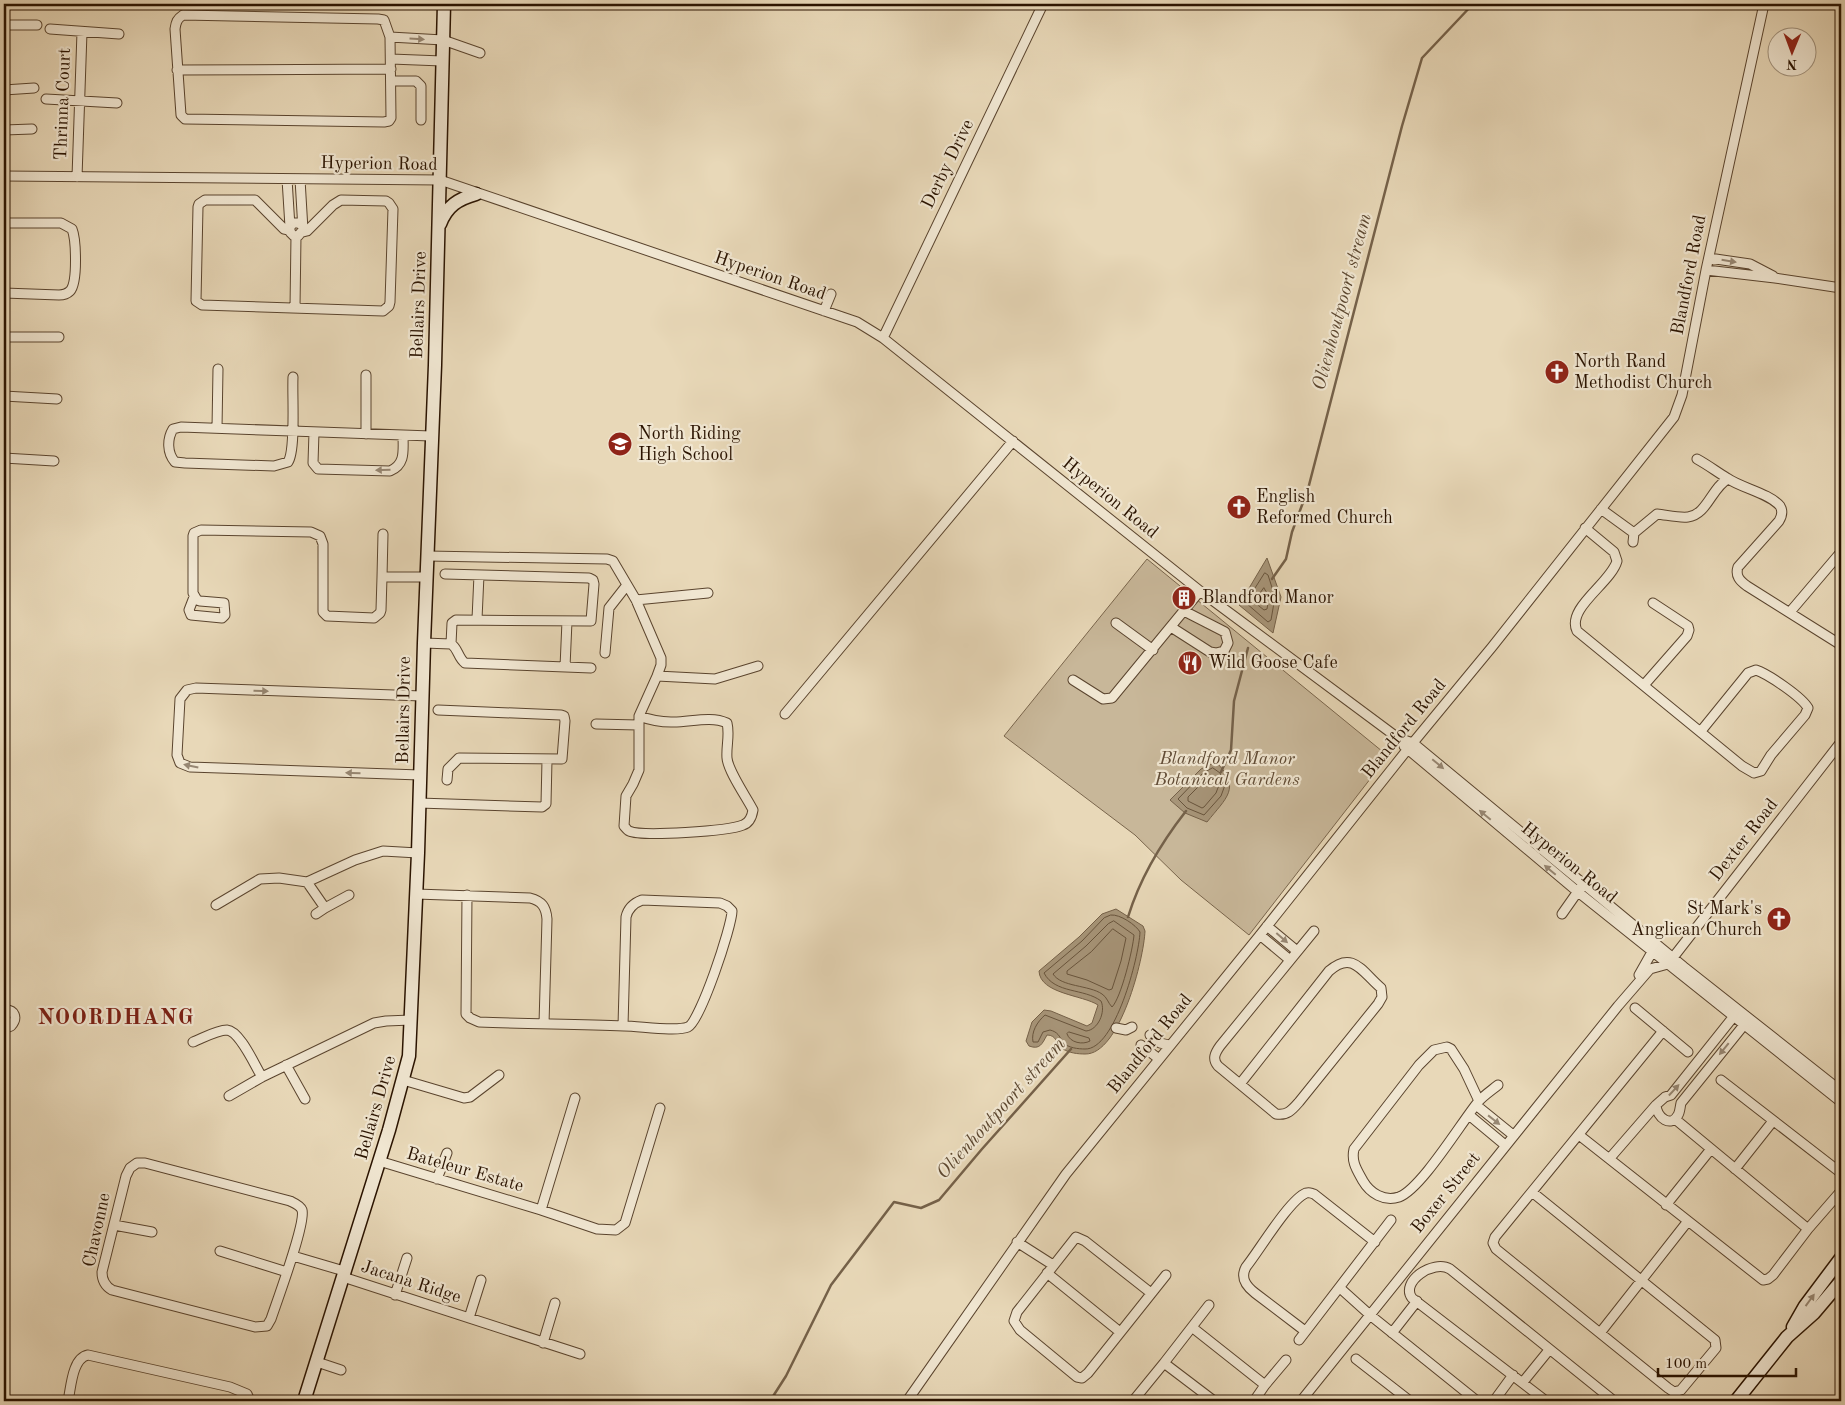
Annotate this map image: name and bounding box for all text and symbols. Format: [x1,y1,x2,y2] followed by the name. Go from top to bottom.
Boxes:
[1768,28,1818,78] north arrow
[409,35,425,43] one-way arrow
[52,47,74,161] street label: Thrinna Court
[1786,57,1797,71] text: N
[919,117,977,211] street label: Derby Drive
[320,154,438,174] street label: Hyperion Road
[1310,211,1376,393] water label: Olienhoutpoort stream
[1669,213,1709,337] street label: Blandford Road
[712,248,828,304] street label: Hyperion Road
[408,251,430,359] street label: Bellairs Drive
[1722,257,1738,265] one-way arrow
[1574,353,1712,392] place label: North Rand Methodist Church
[1544,359,1570,385] church icon: North Rand Methodist Church
[638,425,741,464] place label: North Riding High School
[607,431,633,457] school or university icon: North Riding High School
[1059,454,1161,542] street label: Hyperion Road
[375,467,391,475] one-way arrow
[1256,488,1393,527] place label: English Reformed Church
[1226,494,1252,520] church icon: English Reformed Church
[1171,585,1197,611] building icon: Blandford Manor
[1202,589,1335,607] place label: Blandford Manor
[1177,650,1203,676] restaurant icon: Wild Goose Cafe
[1208,654,1338,672] place label: Wild Goose Cafe
[394,656,414,764] street label: Bellairs Drive
[1359,676,1449,782] street label: Blandford Road
[253,687,269,695] one-way arrow
[1153,750,1300,789] park label: Blandford Manor Botanical Gardens
[1431,759,1444,770] one-way arrow
[184,762,199,770] one-way arrow
[345,768,361,776] one-way arrow
[1706,796,1782,884] street label: Dexter Road
[1479,810,1492,821] one-way arrow
[1518,819,1620,907] street label: Hyperion Road
[1544,864,1557,875] one-way arrow
[1631,900,1762,939] place label: St Mark's Anglican Church
[1766,906,1792,932] church icon: St Mark's Anglican Church
[1276,933,1289,944] one-way arrow
[1105,991,1195,1097] street label: Blandford Road
[37,1007,195,1029] district label: NOORDHANG
[934,1035,1070,1183] water label: Olienhoutpoort stream
[1719,1042,1730,1055] one-way arrow
[353,1054,399,1162] street label: Bellairs Drive
[1669,1084,1680,1096] one-way arrow
[1488,1115,1501,1126] one-way arrow
[404,1145,526,1195] street label: Bateleur Estate
[1408,1149,1484,1237] street label: Boxer Street
[80,1191,114,1269] street label: Chavonne
[359,1257,463,1307] street label: Jacana Ridge
[1805,1293,1815,1307] one-way arrow
[1658,1345,1795,1377] scale bar
[1665,1357,1707,1372] text: 100 m

